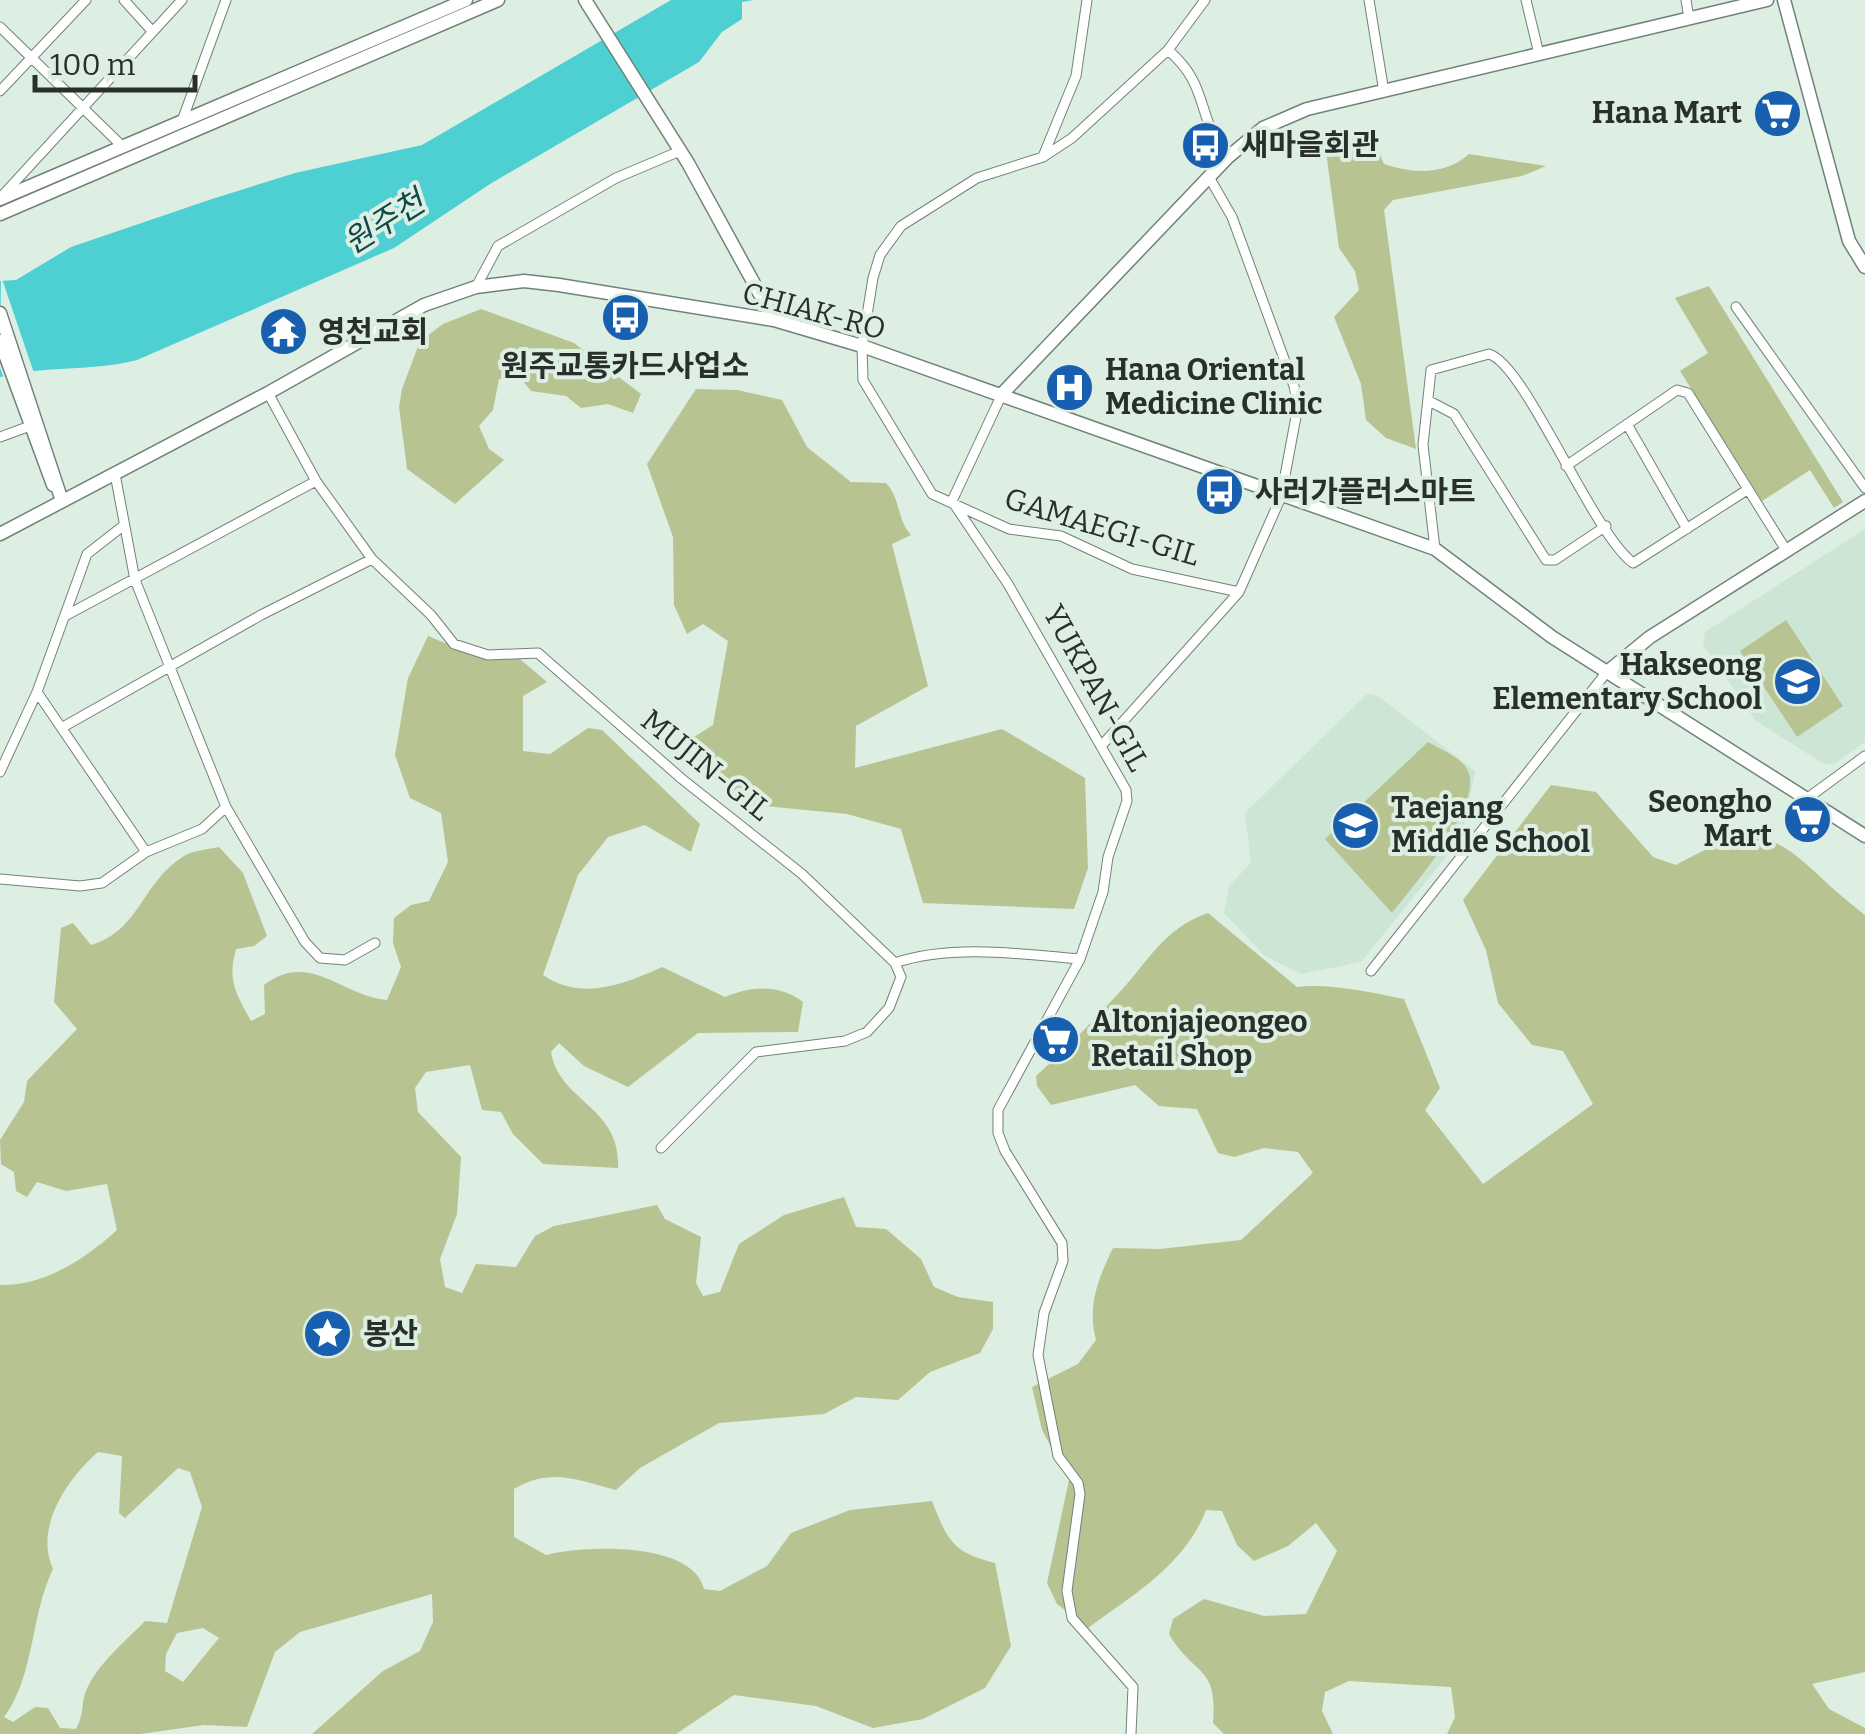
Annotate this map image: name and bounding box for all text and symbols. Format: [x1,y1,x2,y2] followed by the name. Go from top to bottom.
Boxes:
[35,30,195,92] scale bar
[50,47,136,83] text: 100 m
[1751,87,1803,139] supermarket icon: Hana Mart
[1592,95,1742,131] place label: Hana Mart
[1180,119,1232,171] bus stop icon: 새마을회관
[1241,127,1379,163] place label: 새마을회관
[336,181,435,262] water label: 원주천
[738,275,890,347] street label: CHIAK-RO
[599,291,651,343] bus stop icon: 원주교통카드사업소
[257,306,309,358] temple icon: 영천교회
[318,314,428,350] place label: 영천교회
[501,348,749,384] place label: 원주교통카드사업소
[1105,352,1322,422] place label: Hana Oriental Medicine Clinic
[1044,361,1096,413] hospital icon: Hana Oriental Medicine Clinic
[1194,466,1246,518] bus stop icon: 사러가플러스마트
[1255,474,1476,510] place label: 사러가플러스마트
[1000,480,1204,574] street label: GAMAEGI-GIL
[1036,599,1156,777] street label: YUKPAN-GIL
[1492,647,1762,717] place label: Hakseong Elementary School
[1771,656,1823,708] school or university icon: Hakseong Elementary School
[634,702,778,828] street label: MUJIN-GIL
[1648,784,1772,854] place label: Seongho Mart
[1391,790,1590,860] place label: Taejang Middle School
[1781,793,1833,845] supermarket icon: Seongho Mart
[1330,799,1382,851] school or university icon: Taejang Middle School
[1091,1004,1308,1074] place label: Altonjajeongeo Retail Shop
[1030,1013,1082,1065] supermarket icon: Altonjajeongeo Retail Shop
[302,1308,354,1360] place icon: 봉산
[363,1316,418,1352] place label: 봉산

